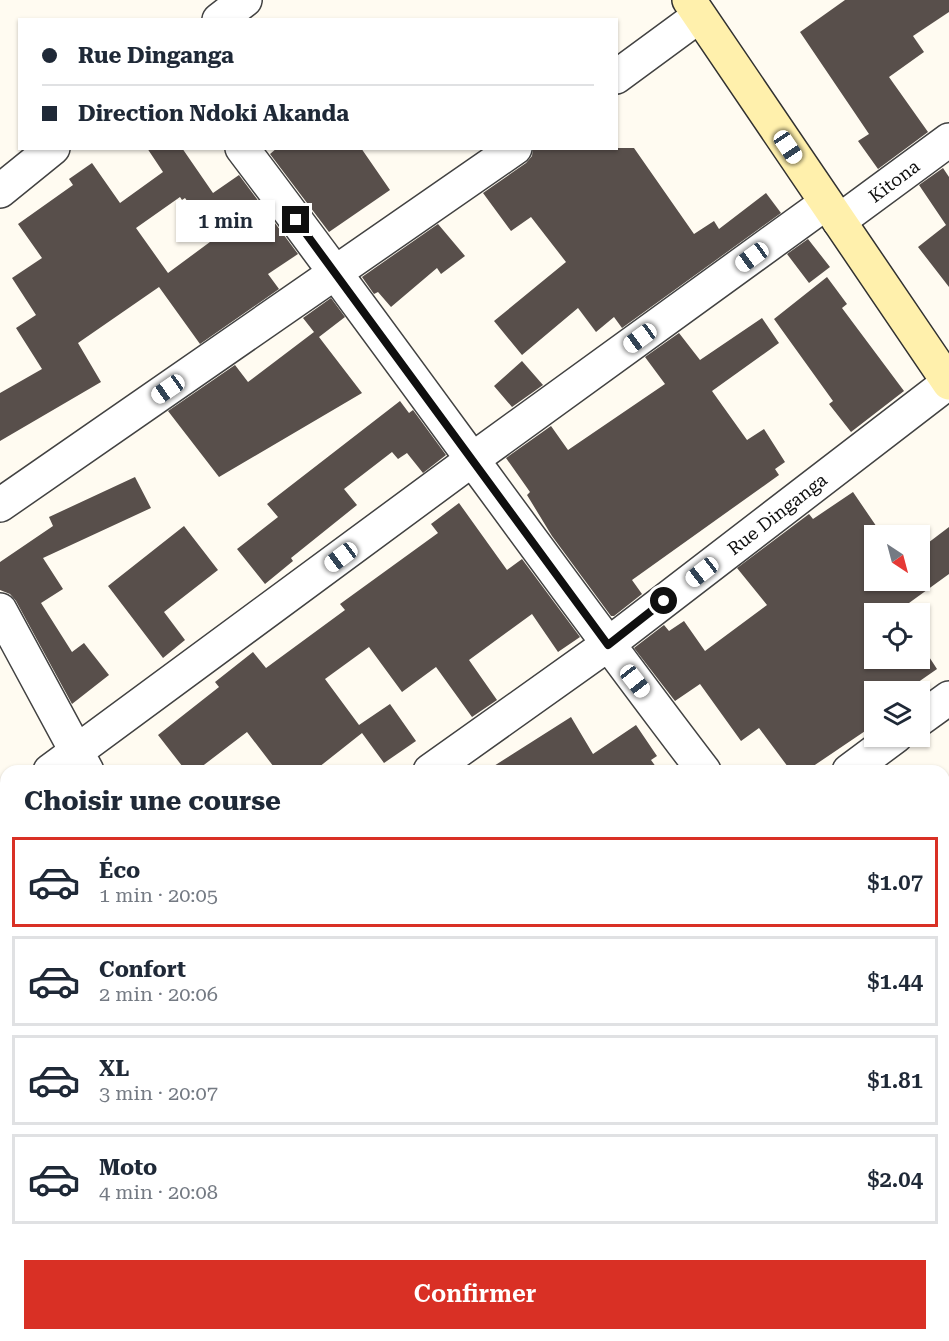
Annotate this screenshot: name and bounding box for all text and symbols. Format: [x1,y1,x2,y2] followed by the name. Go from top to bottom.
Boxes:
[78,43,234,68] text: Rue Dinganga
[78,101,349,126] text: Direction Ndoki Akanda
[770,127,806,167] car
[865,155,924,207] street label: Kitona
[176,199,275,241] callout: 1 min
[282,206,309,233] route end
[198,209,253,233] text: 1 min
[732,239,772,275] car
[620,320,660,356] car
[148,371,188,407] car
[723,469,831,559] street label: Rue Dinganga
[864,525,930,591] north arrow
[864,525,930,747] map controls
[321,539,361,575] car
[682,554,722,590] car
[650,587,677,614] route start
[864,603,930,669] button: locate
[617,661,653,701] car
[864,681,930,747] button: layers
[24,785,281,817] text: Choisir une course
[27,855,81,909] icon: car
[99,858,140,883] text: Éco
[867,870,923,895] text: $1.07
[99,883,218,907] text: 1 min · 20:05
[27,954,81,1008] icon: car
[99,957,186,982] text: Confort
[867,969,923,994] text: $1.44
[99,982,218,1006] text: 2 min · 20:06
[27,1053,81,1107] icon: car
[99,1056,129,1081] text: XL
[867,1068,923,1093] text: $1.81
[99,1081,218,1105] text: 3 min · 20:07
[27,1152,81,1206] icon: car
[99,1155,157,1180] text: Moto
[867,1167,923,1192] text: $2.04
[99,1180,218,1204] text: 4 min · 20:08
[24,1260,926,1329] button: Confirmer

